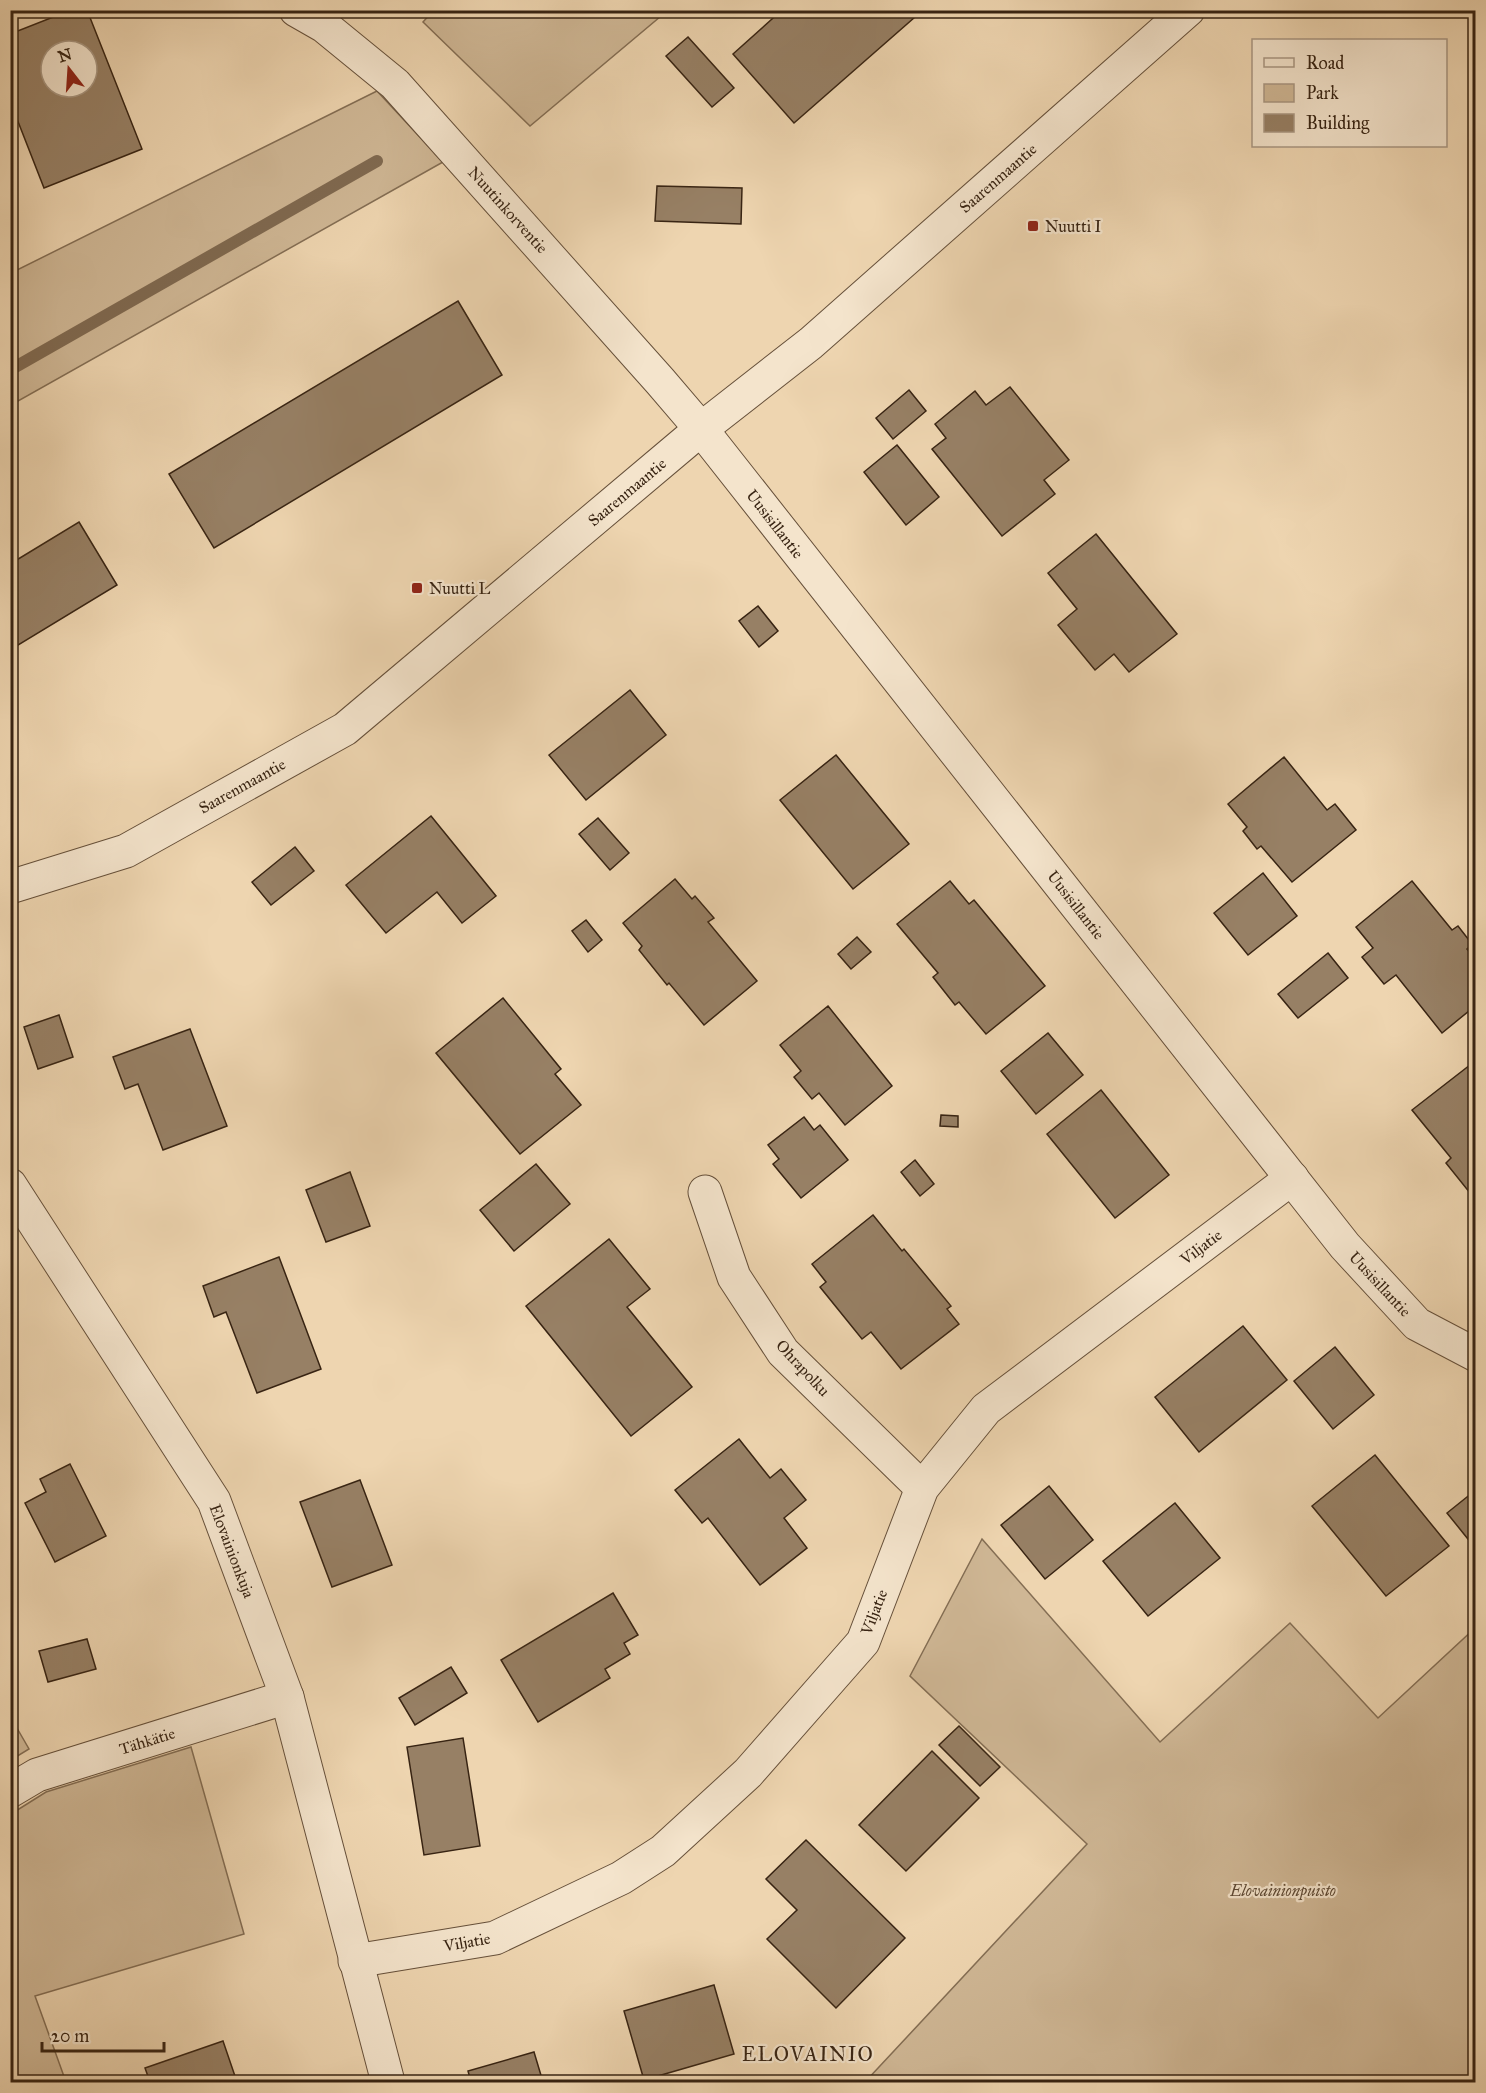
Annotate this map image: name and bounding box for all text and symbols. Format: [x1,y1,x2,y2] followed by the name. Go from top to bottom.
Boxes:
[39,39,99,99] north arrow
[1252,39,1447,147] legend
[55,44,74,66] text: N
[1306,52,1344,74] text: Road
[1306,82,1339,104] text: Park
[1306,112,1370,135] text: Building
[955,139,1041,217] street label: Saarenmaantie
[464,163,552,257] street label: Nuutinkorventie
[1045,217,1102,236] place label: Nuutti I
[1026,219,1040,233] marker: Nuutti I
[584,454,670,530] street label: Saarenmaantie
[742,486,808,562] street label: Uusisillantie
[429,579,491,598] place label: Nuutti L
[410,581,424,595] marker: Nuutti L
[195,754,289,818] street label: Saarenmaantie
[1043,867,1109,943] street label: Uusisillantie
[1176,1225,1226,1269] street label: Viljatie
[1345,1248,1415,1321] street label: Uusisillantie
[772,1336,834,1400] street label: Ohrapolku
[205,1501,259,1601] street label: Elovainionkuja
[856,1586,891,1638] street label: Viljatie
[117,1723,178,1758] street label: Tähkätie
[1229,1881,1336,1901] park label: Elovainionpuisto
[441,1928,492,1956] street label: Viljatie
[42,2015,164,2053] scale bar
[51,2025,89,2047] text: 20 m
[742,2042,874,2066] district label: ELOVAINIO

